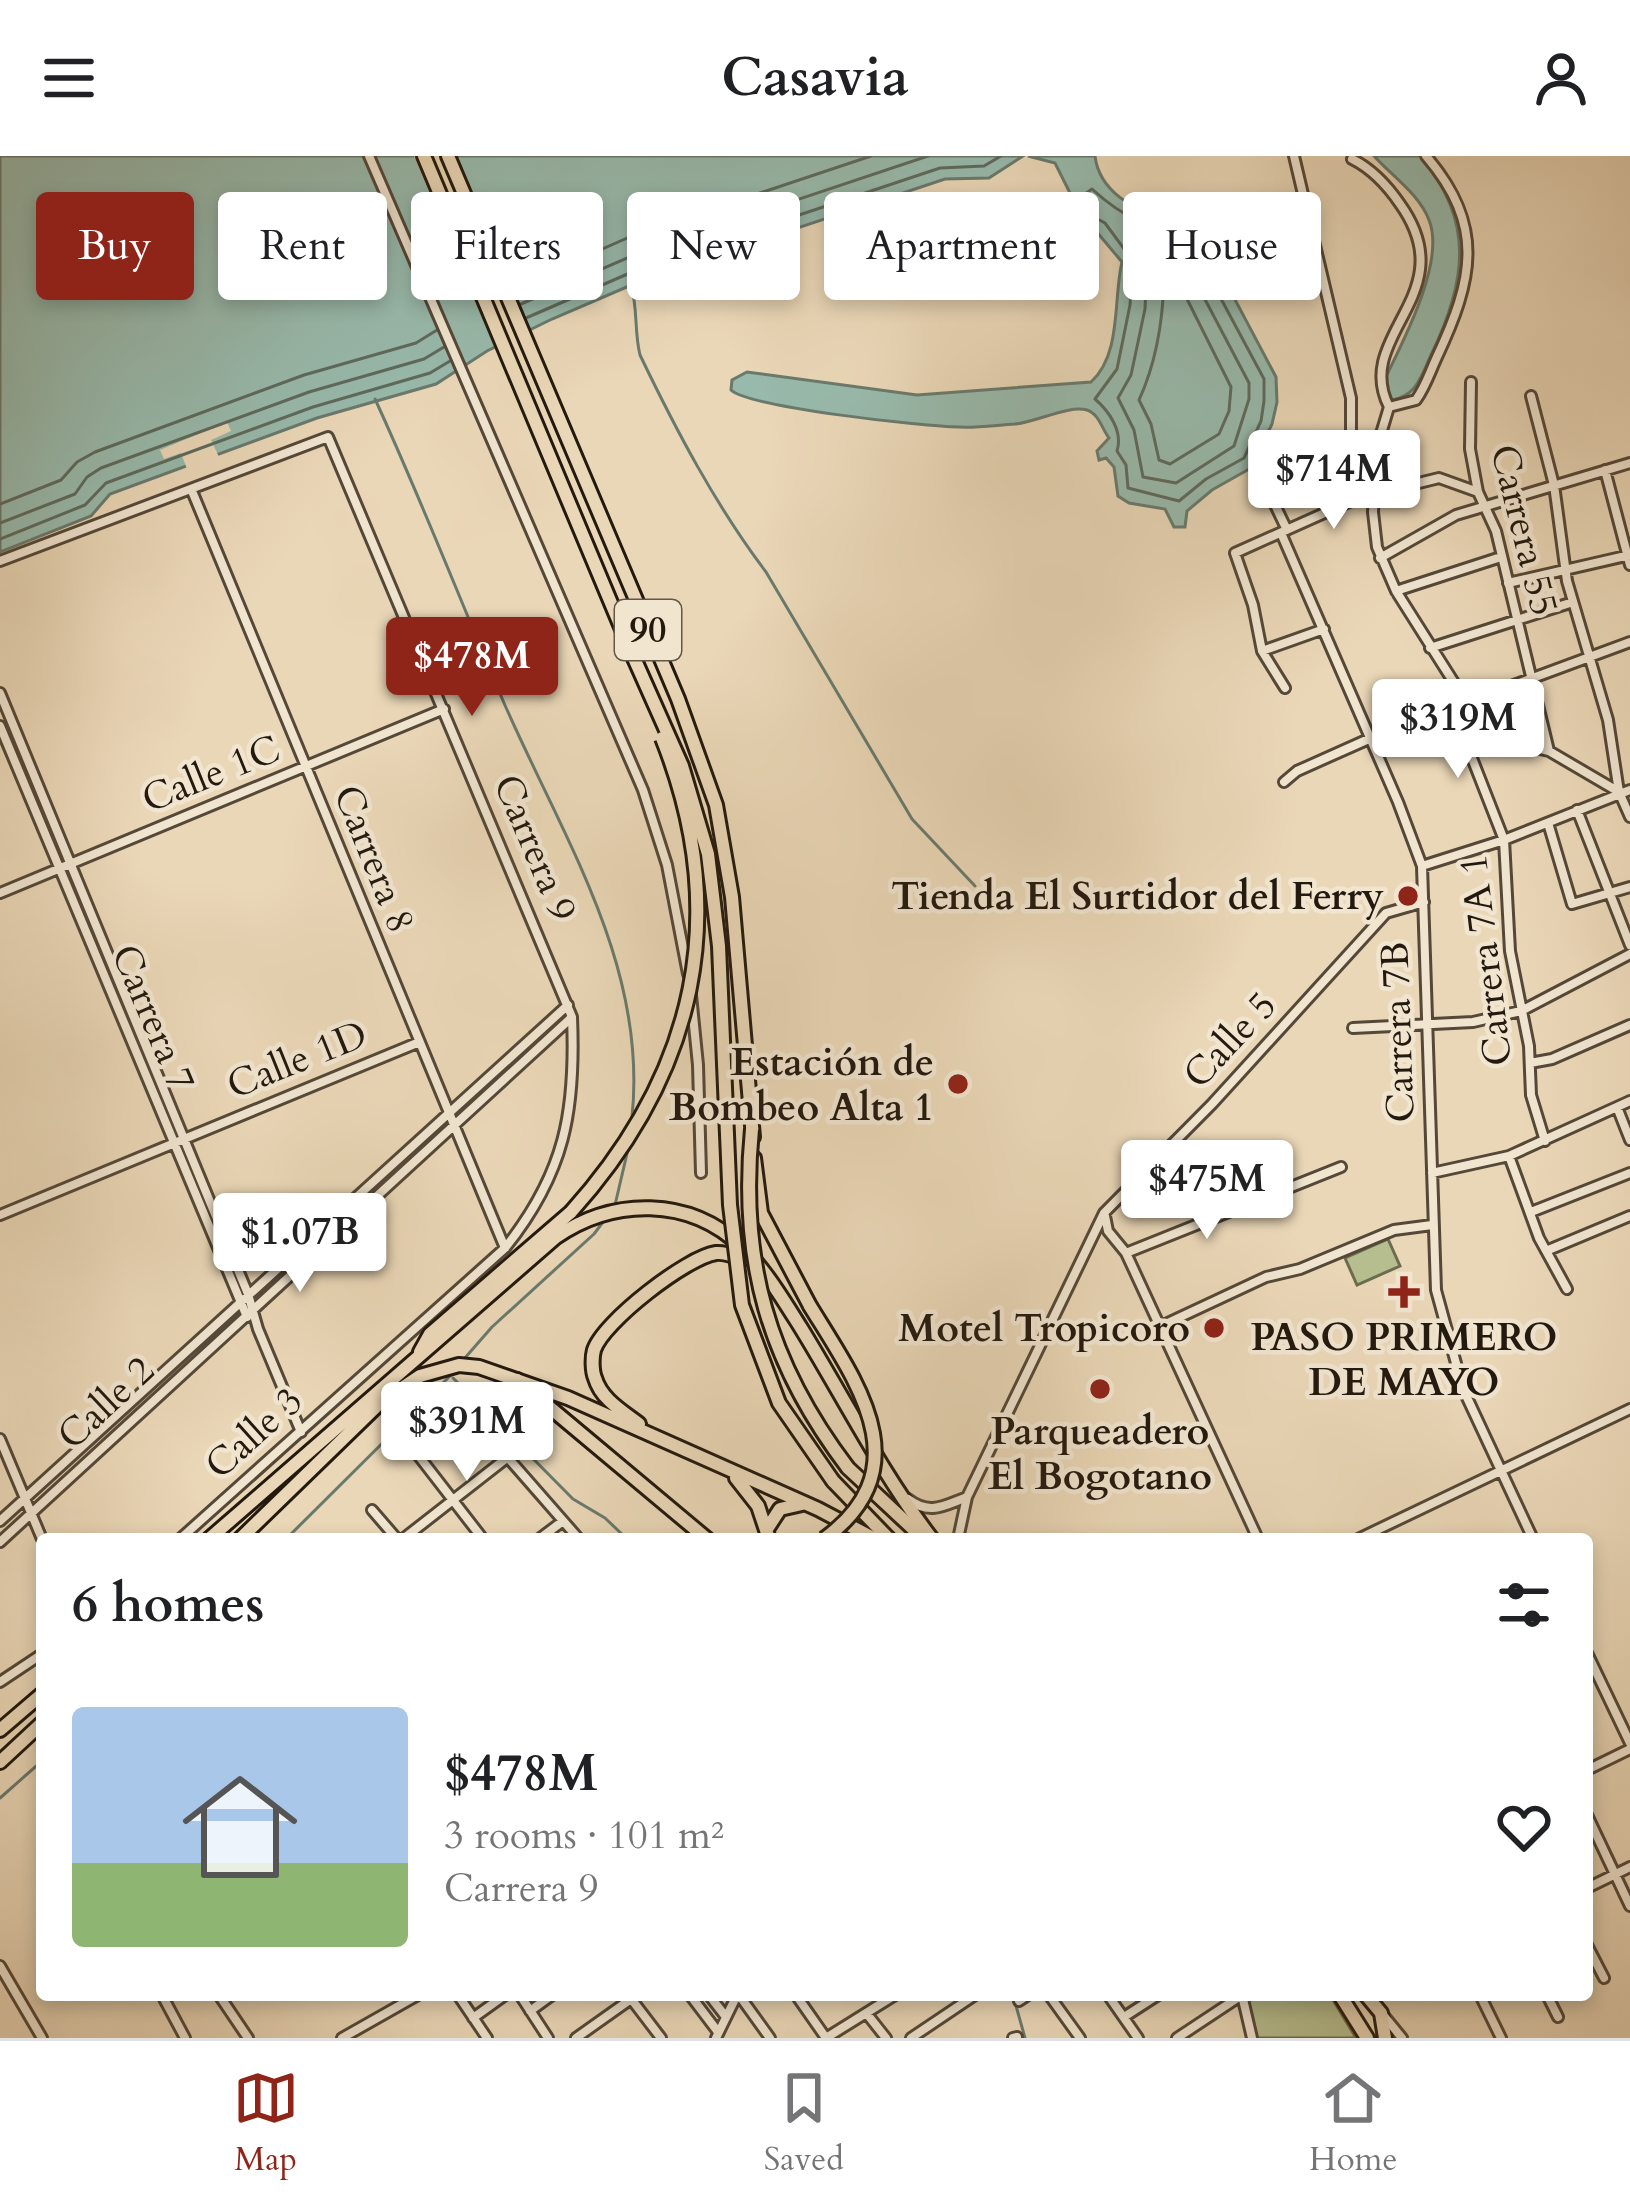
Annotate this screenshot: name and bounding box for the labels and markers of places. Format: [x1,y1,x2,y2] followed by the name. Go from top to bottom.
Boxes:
[1250,430,1418,532] pin: $714M
[388,617,556,719] pin: $478M
[1374,679,1542,781] pin: $319M
[891,870,1384,923] place label: Tienda El Surtidor del Ferry
[1395,883,1421,909] marker: Tienda El Surtidor del Ferry
[669,1036,934,1134] place label: Estación de Bombeo Alta 1
[945,1071,971,1097] marker: Estación de Bombeo Alta 1
[1123,1140,1291,1242] pin: $475M
[202,1193,398,1295] pin: $1.07B
[1388,1276,1420,1308] marker: PASO PRIMERO DE MAYO
[898,1302,1190,1355] place label: Motel Tropicoro
[1250,1311,1558,1409] place label: PASO PRIMERO DE MAYO
[1201,1315,1227,1341] marker: Motel Tropicoro
[1087,1376,1113,1402] marker: Parqueadero El Bogotano
[383,1382,551,1484] pin: $391M
[988,1405,1212,1503] place label: Parqueadero El Bogotano

